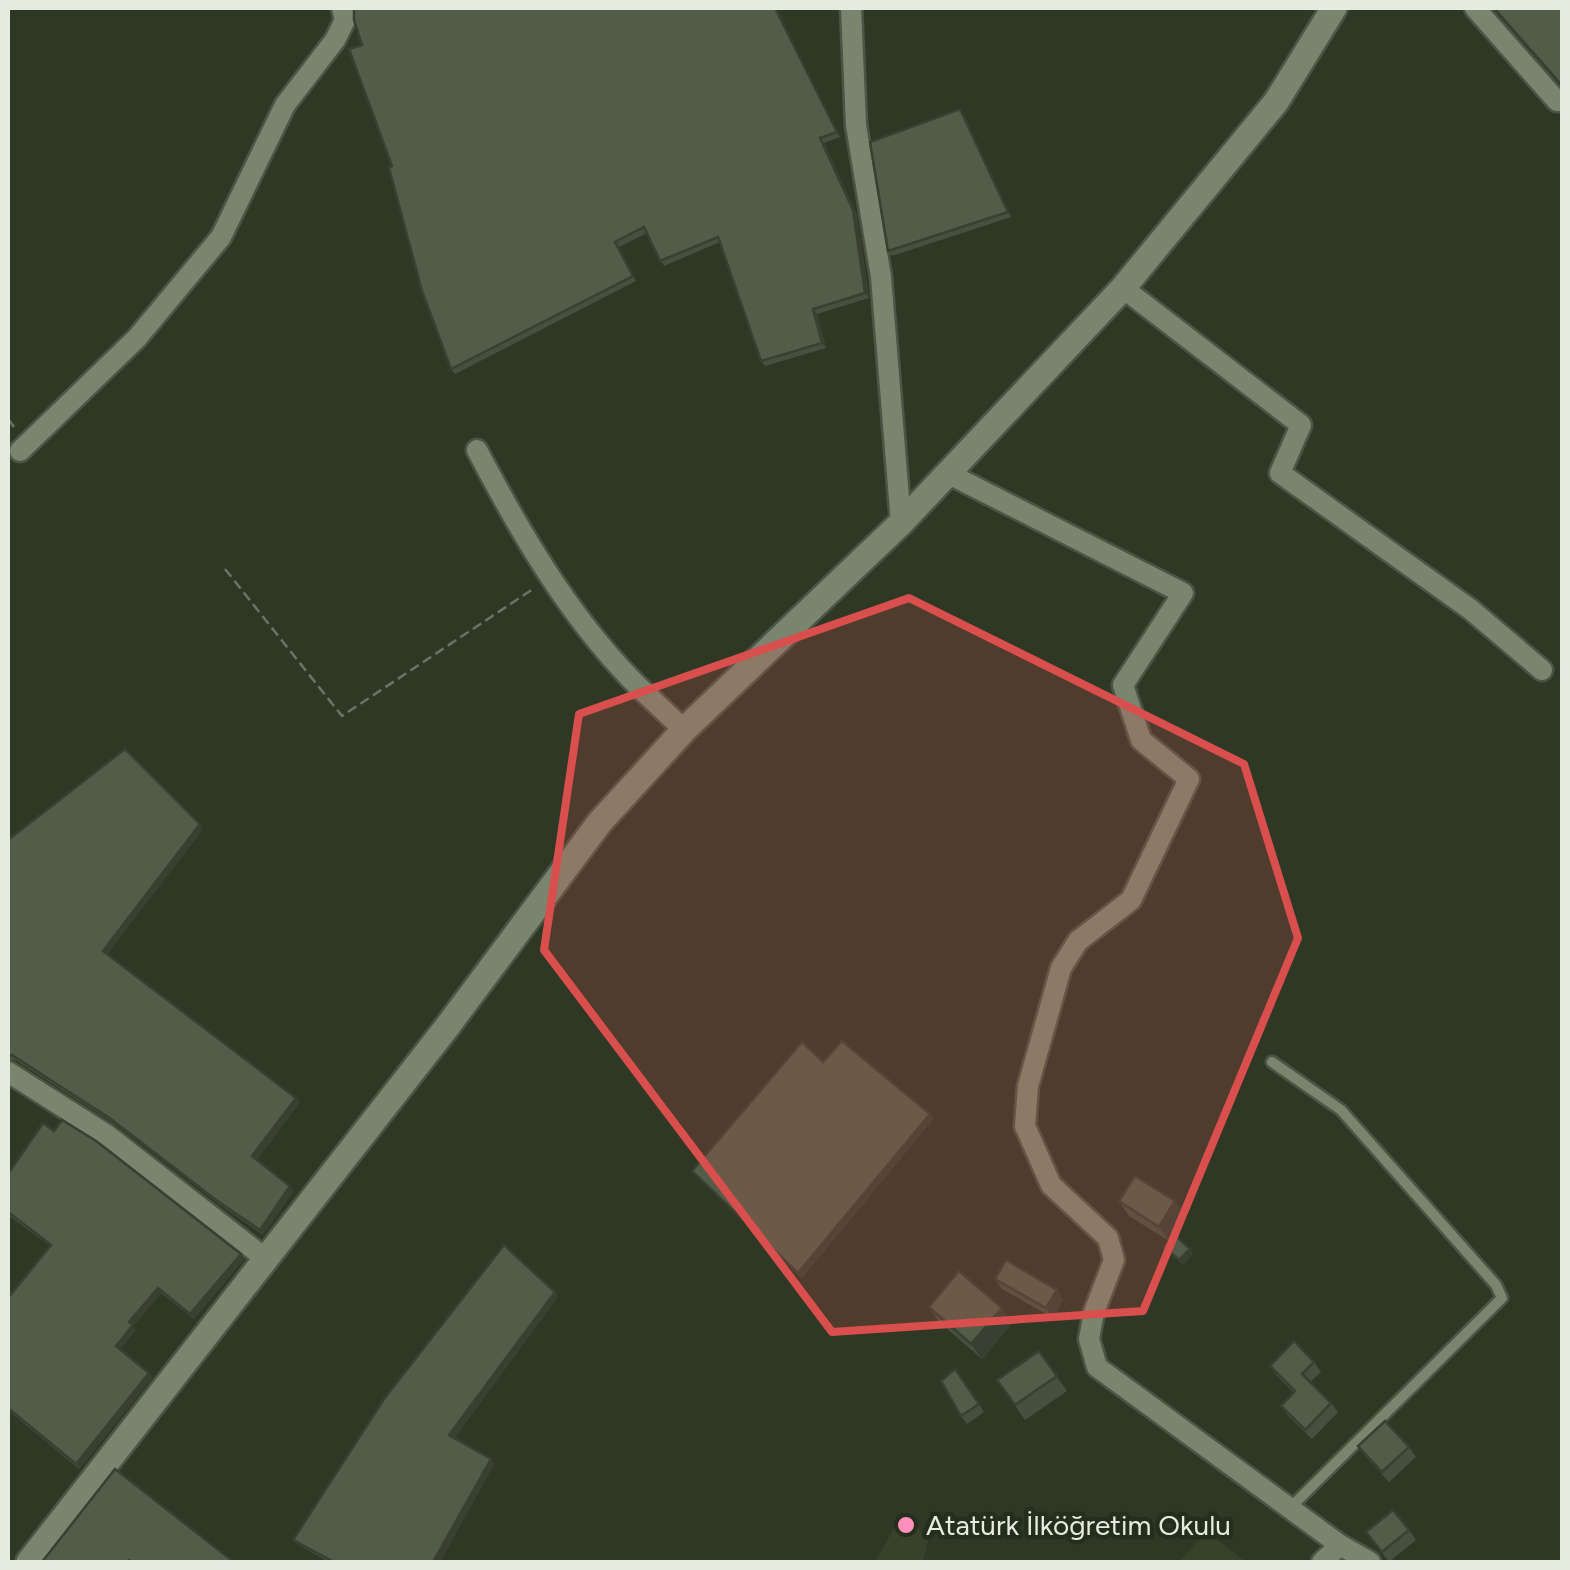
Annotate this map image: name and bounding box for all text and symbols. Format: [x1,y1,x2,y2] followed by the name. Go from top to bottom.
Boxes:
[926,1508,1231,1542] place label: Atatürk İlköğretim Okulu
[895,1514,917,1536] marker: Atatürk İlköğretim Okulu

